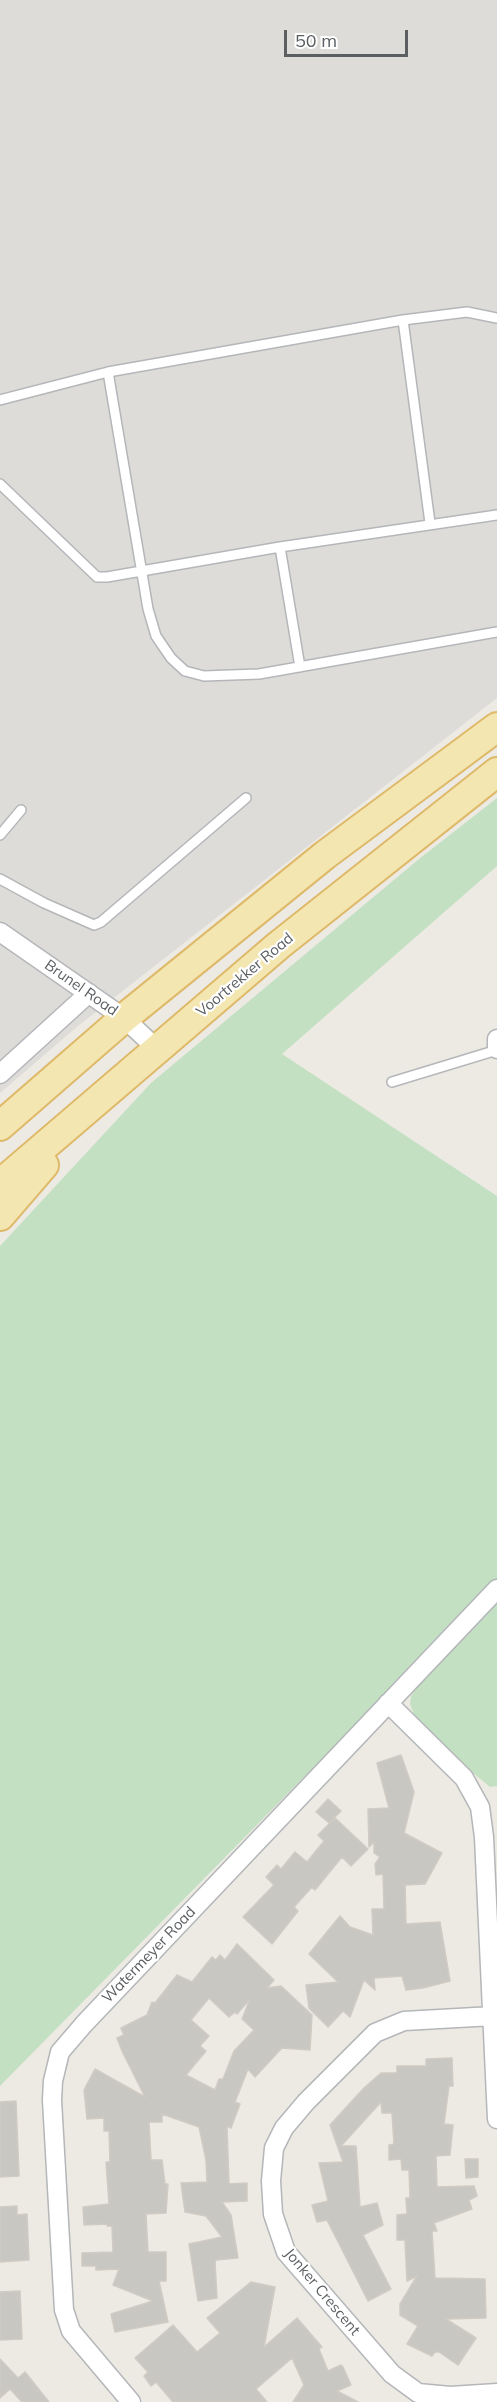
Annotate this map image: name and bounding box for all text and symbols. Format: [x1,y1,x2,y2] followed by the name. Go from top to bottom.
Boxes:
[287,18,412,56] scale bar
[295,29,337,52] text: 50 m
[193,929,297,1021] street label: Voortrekker Road
[41,956,121,1020] street label: Brunel Road
[98,1903,200,2007] street label: Watermeyer Road
[280,2245,364,2339] street label: Jonker Crescent

